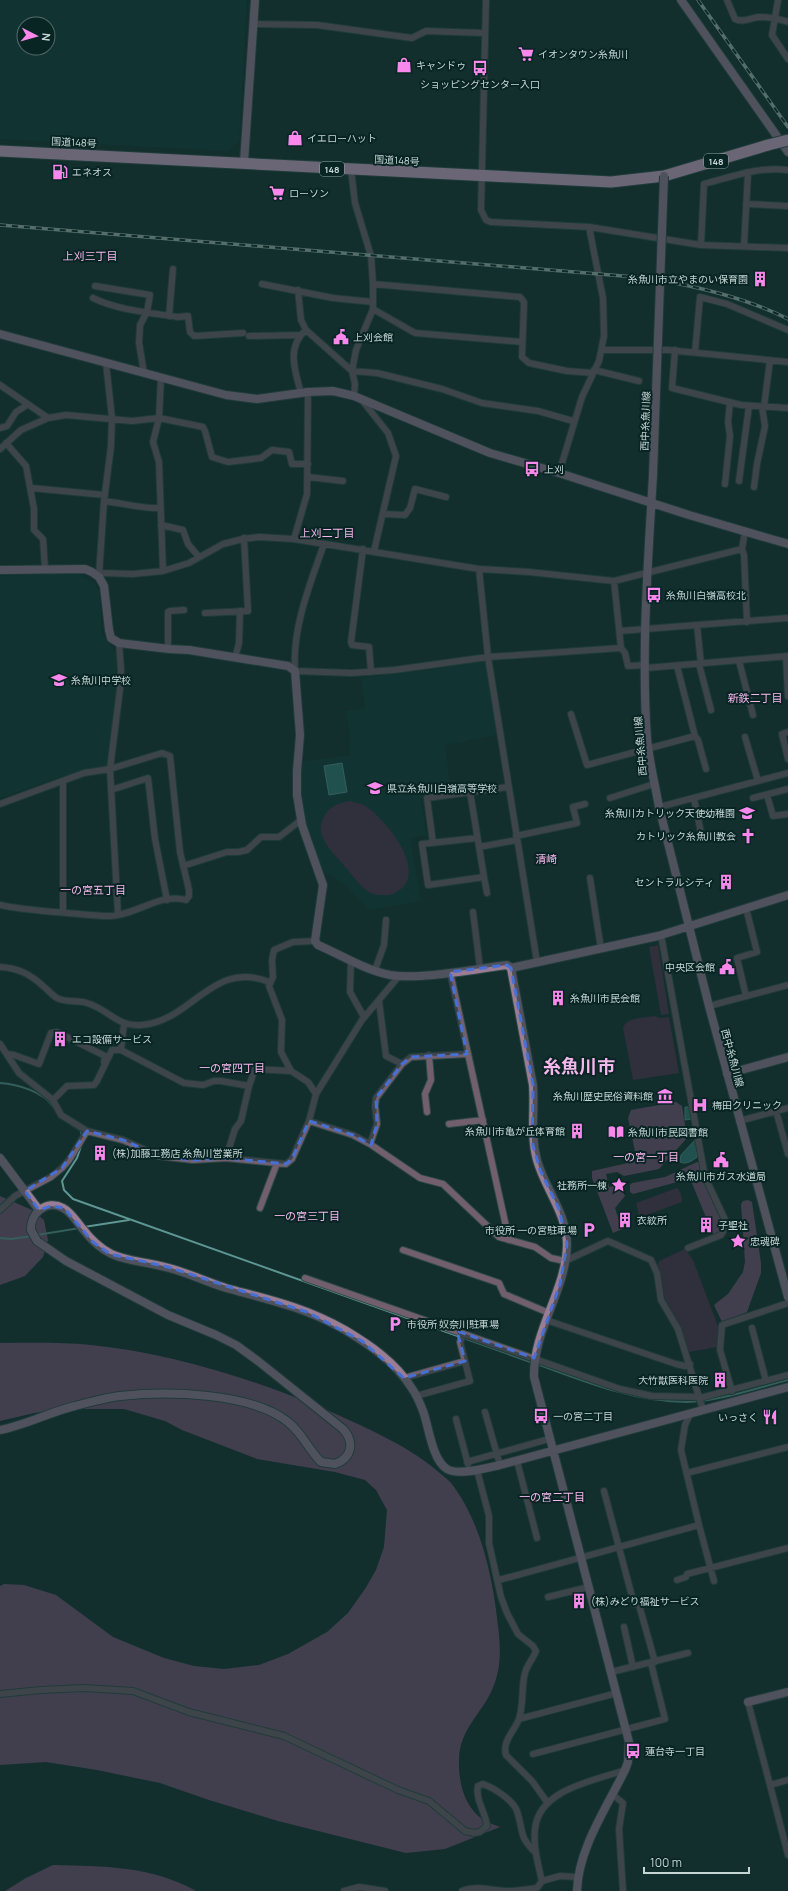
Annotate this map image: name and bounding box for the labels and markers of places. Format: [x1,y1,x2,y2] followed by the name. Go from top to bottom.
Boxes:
[517,45,535,63] supermarket icon: イオンタウン糸魚川
[538,47,628,61] place label: イオンタウン糸魚川
[395,56,413,74] shop icon: キャンドゥ
[416,58,466,72] place label: キャンドゥ
[471,59,489,77] bus stop icon: ショッピングセンター入口
[420,77,540,91] place label: ショッピングセンター入口
[286,129,304,147] shop icon: イエローハット
[307,131,377,145] place label: イエローハット
[51,163,69,181] fuel station icon: エネオス
[72,165,112,179] place label: エネオス
[268,184,286,202] supermarket icon: ローソン
[289,186,329,200] place label: ローソン
[751,270,769,288] building icon: 糸魚川市立やまのい保育園
[628,272,748,286] place label: 糸魚川市立やまのい保育園
[332,328,350,346] public building icon: 上刈会館
[353,330,393,344] place label: 上刈会館
[523,460,541,478] bus stop icon: 上刈
[544,462,564,476] place label: 上刈
[645,586,663,604] bus stop icon: 糸魚川白嶺高校北
[666,588,746,602] place label: 糸魚川白嶺高校北
[50,671,68,689] school or university icon: 糸魚川中学校
[71,673,131,687] place label: 糸魚川中学校
[366,779,384,797] school or university icon: 県立糸魚川白嶺高等学校
[387,781,497,795] place label: 県立糸魚川白嶺高等学校
[738,804,756,822] school or university icon: 糸魚川カトリック天使幼稚園
[605,806,735,820] place label: 糸魚川カトリック天使幼稚園
[739,827,757,845] church icon: カトリック糸魚川教会
[636,829,736,843] place label: カトリック糸魚川教会
[717,873,735,891] building icon: セントラルシティ
[635,875,714,889] place label: セントラルシティ
[718,958,736,976] public building icon: 中央区会館
[665,960,715,974] place label: 中央区会館
[549,989,567,1007] building icon: 糸魚川市民会館
[570,991,640,1005] place label: 糸魚川市民会館
[51,1030,69,1048] building icon: エコ設備サービス
[72,1032,152,1046] place label: エコ設備サービス
[656,1087,674,1105] museum icon: 糸魚川歴史民俗資料館
[553,1089,653,1103] place label: 糸魚川歴史民俗資料館
[691,1096,709,1114] hospital icon: 梅田クリニック
[712,1098,782,1112] place label: 梅田クリニック
[568,1122,586,1140] building icon: 糸魚川市亀が丘体育館
[607,1123,625,1141] library icon: 糸魚川市民図書館
[465,1124,565,1138] place label: 糸魚川市亀が丘体育館
[628,1125,708,1139] place label: 糸魚川市民図書館
[91,1144,109,1162] building icon: (株)加藤工務店 糸魚川営業所
[112,1146,243,1160] place label: (株)加藤工務店 糸魚川営業所
[712,1151,730,1169] public building icon: 糸魚川市ガス水道局
[676,1169,766,1183] place label: 糸魚川市ガス水道局
[610,1176,628,1194] place icon: 社務所一棟
[557,1178,607,1192] place label: 社務所一棟
[616,1211,634,1229] building icon: 衣紋所
[636,1213,667,1227] place label: 衣紋所
[697,1216,715,1234] building icon: 子聖社
[718,1218,748,1232] place label: 子聖社
[580,1221,598,1239] parking icon: 市役所 一の宮駐車場
[485,1223,577,1237] place label: 市役所 一の宮駐車場
[729,1232,747,1250] place icon: 忠魂碑
[750,1234,780,1248] place label: 忠魂碑
[386,1315,404,1333] parking icon: 市役所 奴奈川駐車場
[407,1317,499,1331] place label: 市役所 奴奈川駐車場
[711,1371,729,1389] building icon: 大竹獣医科医院
[638,1373,708,1387] place label: 大竹獣医科医院
[532,1407,550,1425] bus stop icon: 一の宮二丁目
[761,1408,779,1426] restaurant icon: いっさく
[553,1409,613,1423] place label: 一の宮二丁目
[718,1410,758,1424] place label: いっさく
[570,1592,588,1610] building icon: (株)みどり福祉サービス
[591,1594,700,1608] place label: (株)みどり福祉サービス
[624,1742,642,1760] bus stop icon: 蓮台寺一丁目
[645,1744,705,1758] place label: 蓮台寺一丁目

